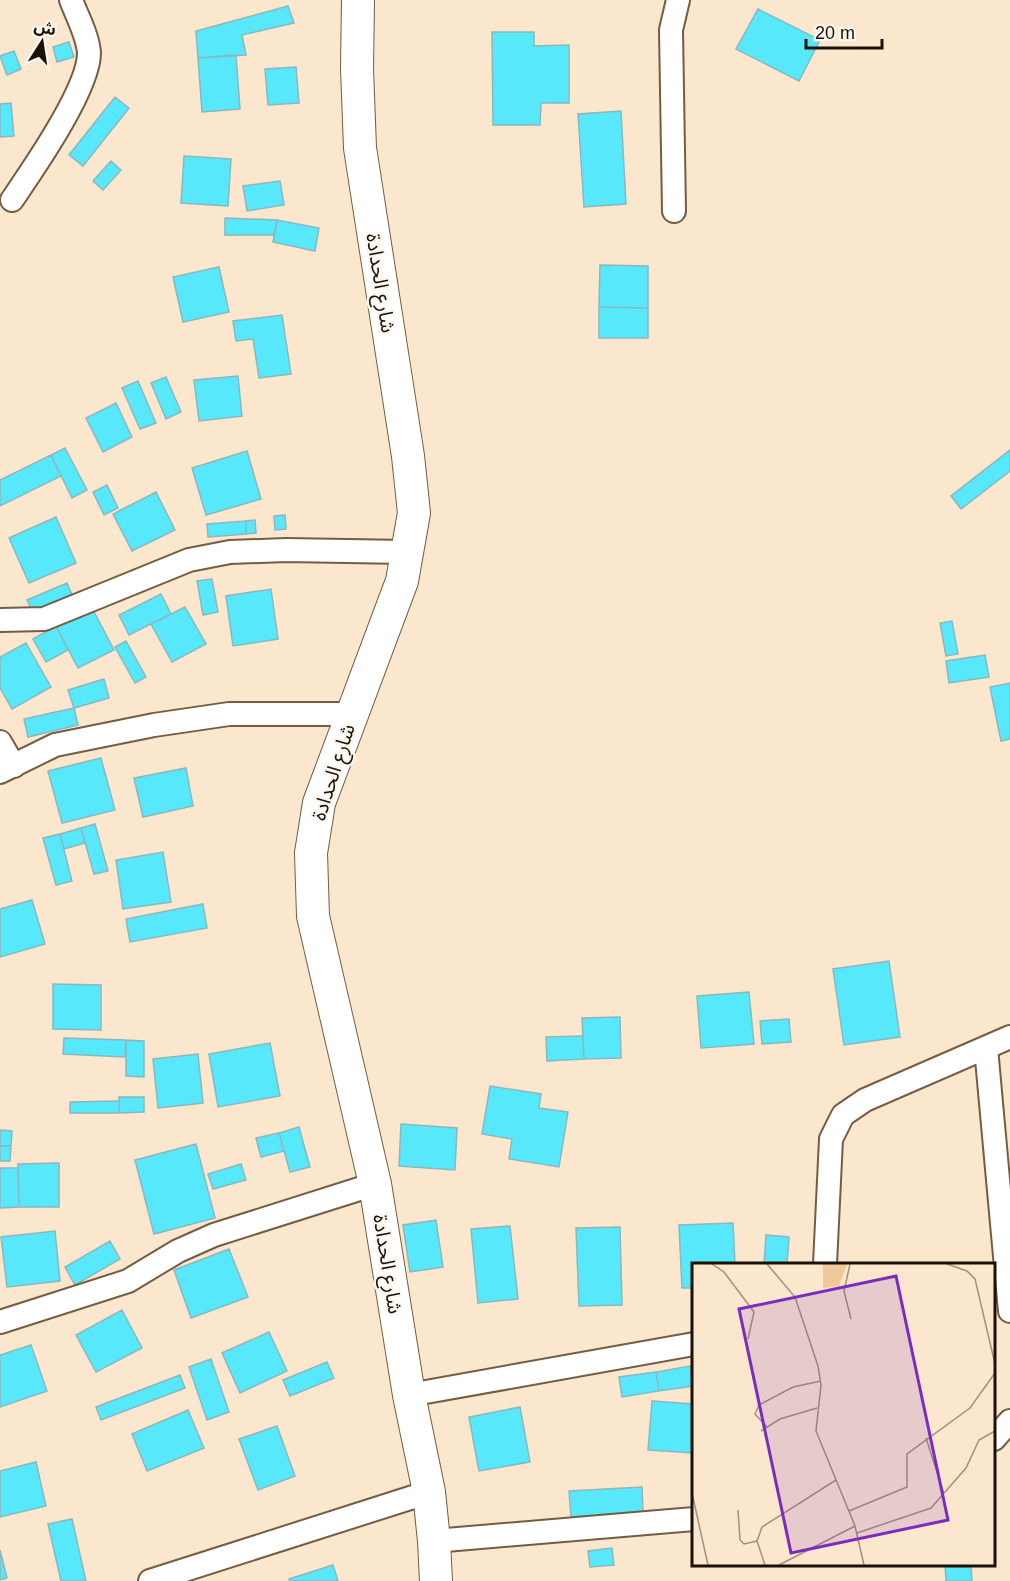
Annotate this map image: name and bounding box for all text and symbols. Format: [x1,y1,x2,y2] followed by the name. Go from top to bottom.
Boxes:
[12,12,72,72] north arrow
[806,12,882,50] scale bar
[32,17,58,39] text: ش
[815,23,855,43] text: 20 m
[358,232,400,335] street label: شارع الحدادة
[307,721,363,824] street label: شارع الحدادة
[365,1213,407,1316] street label: شارع الحدادة
[692,1263,995,1566] inset map

